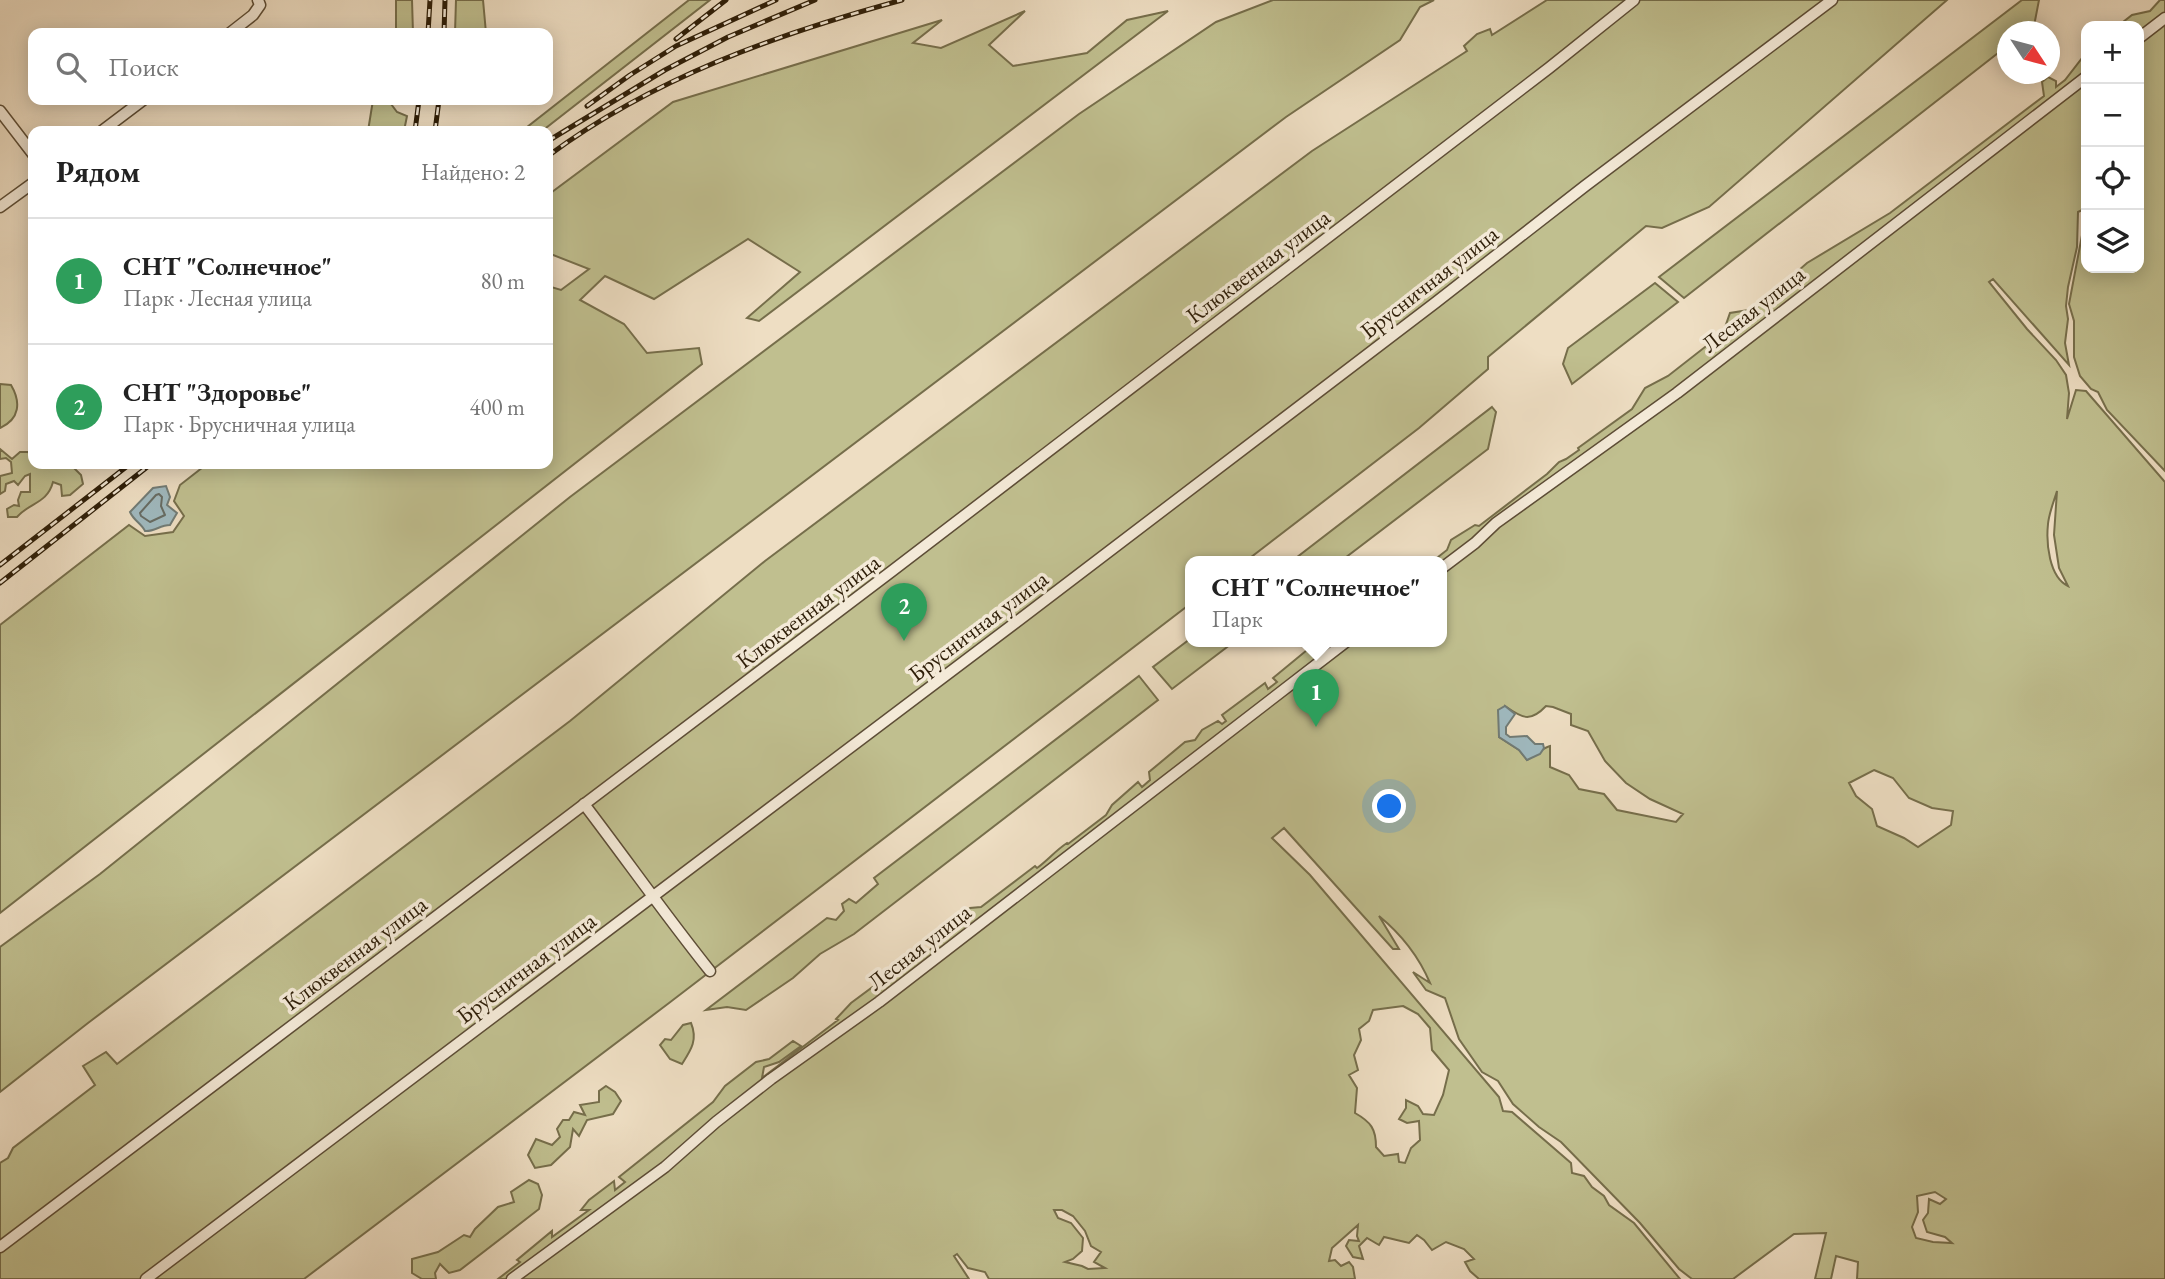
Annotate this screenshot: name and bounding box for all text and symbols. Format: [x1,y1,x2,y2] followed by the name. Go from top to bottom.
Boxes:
[1997,21,2060,84] north arrow
[2081,21,2144,273] map controls
[2081,21,2144,84] button: +
[28,28,553,105] search box
[52,48,90,86] icon: search
[108,50,179,84] text: Поиск
[2081,84,2144,147] button: −
[2081,147,2144,210] button: locate
[56,152,140,191] text: Рядом
[421,157,525,187] text: Найдено: 2
[1180,202,1337,330] street label: Клюквенная улица
[2081,210,2144,273] button: layers
[1354,218,1505,345] street label: Брусничная улица
[123,249,332,283] text: СНТ "Солнечное"
[1695,259,1812,359] street label: Лесная улица
[73,266,85,296] text: 1
[480,266,525,296] text: 80 m
[123,283,312,313] text: Парк · Лесная улица
[123,375,311,409] text: СНТ "Здоровье"
[73,392,85,422] text: 2
[469,392,525,422] text: 400 m
[123,409,356,439] text: Парк · Брусничная улица
[730,547,887,675] street label: Клюквенная улица
[1185,556,1447,647] popup
[902,563,1055,688] street label: Брусничная улица
[1212,570,1420,604] text: СНТ "Солнечное"
[881,583,927,641] pin: 2
[1212,604,1263,634] text: Парк
[1293,669,1339,727] pin: 1
[1372,789,1406,823] your location
[277,889,434,1017] street label: Клюквенная улица
[861,897,978,997] street label: Лесная улица
[450,905,603,1030] street label: Брусничная улица

